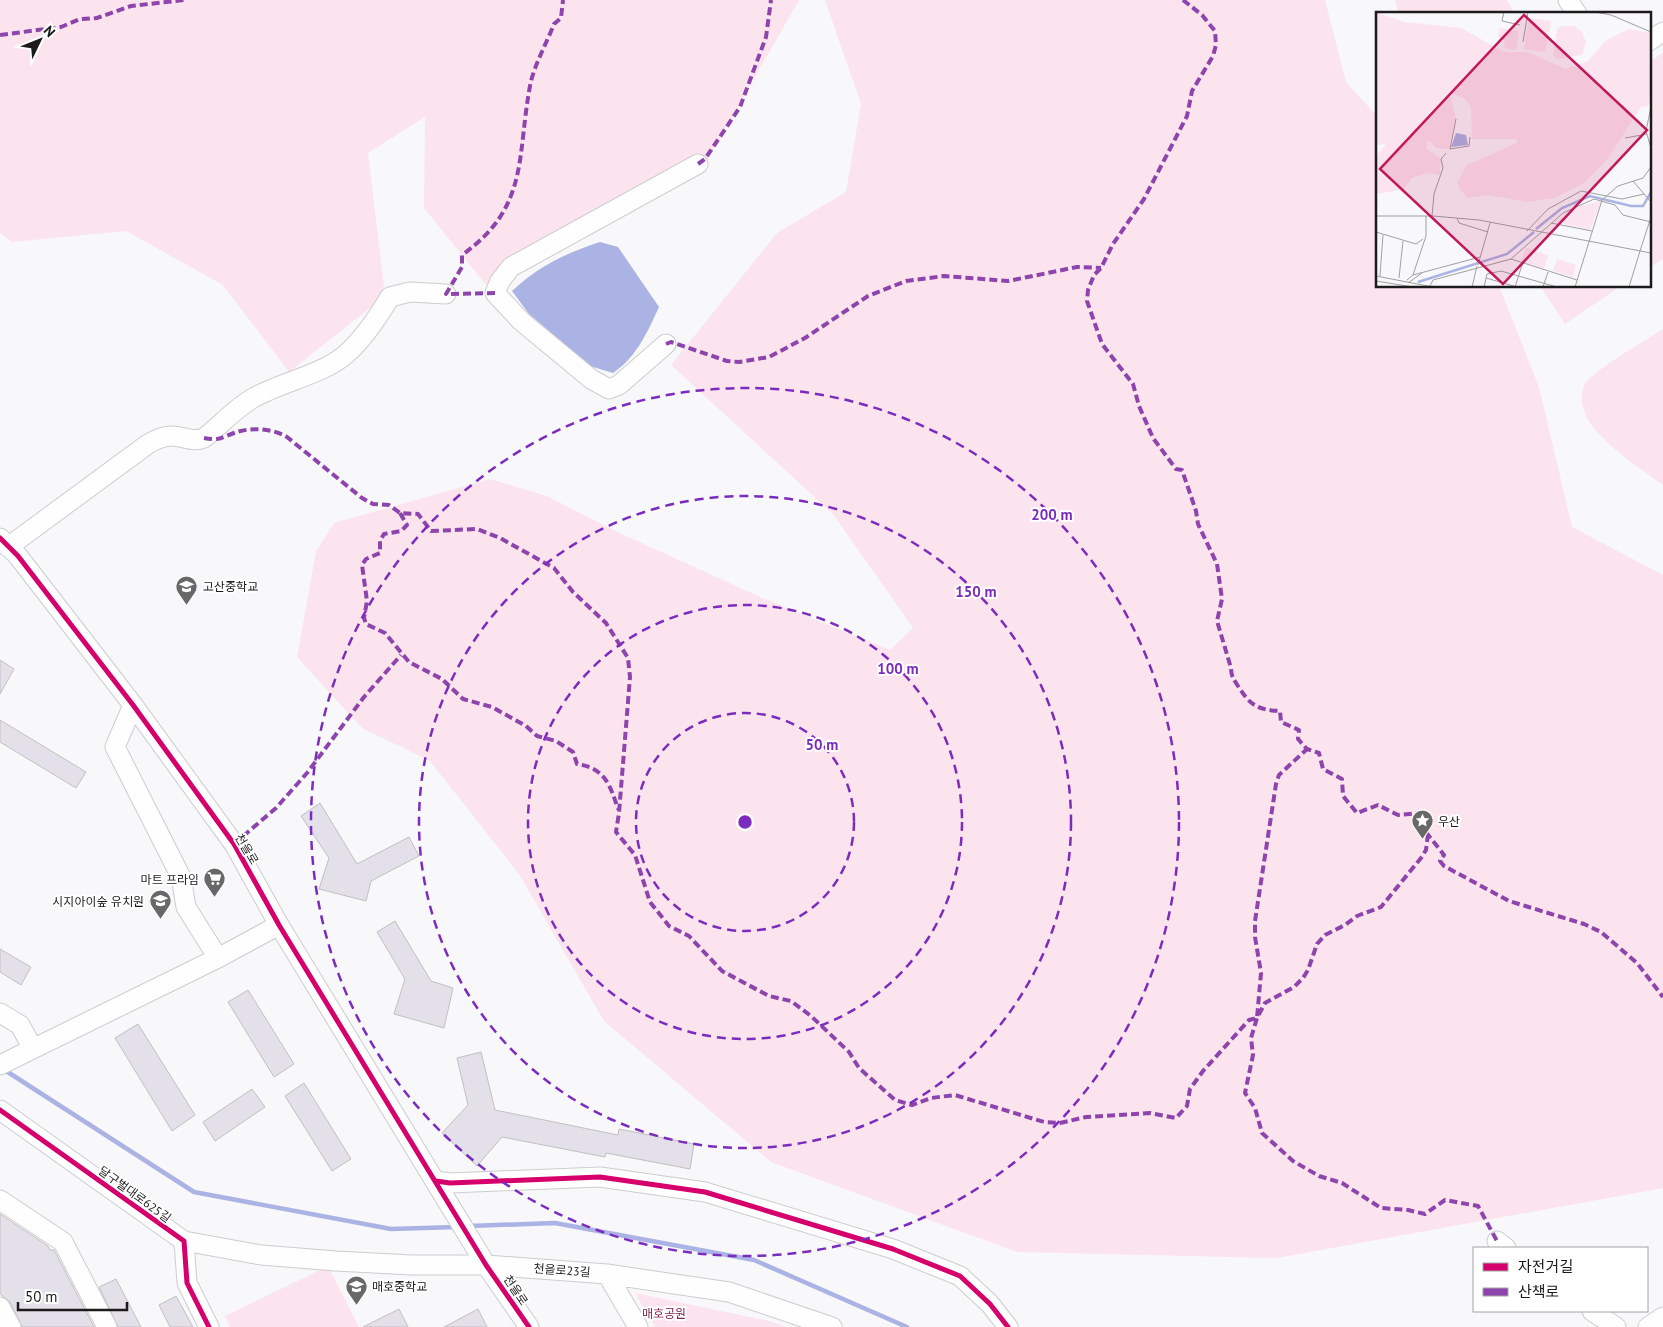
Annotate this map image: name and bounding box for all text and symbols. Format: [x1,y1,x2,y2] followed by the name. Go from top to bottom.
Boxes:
[1376,12,1650,288] inset map
[15,15,65,65] north arrow
[40,22,59,41] text: N
[1031,505,1073,524] text: 200 m
[175,574,199,605] school or university icon: 고산중학교
[203,579,258,594] place label: 고산중학교
[955,582,997,601] text: 150 m
[877,659,919,678] text: 100 m
[806,735,838,754] text: 50 m
[1410,809,1434,840] place icon: 우산
[736,813,754,831] centre of rings
[1438,814,1460,829] place label: 우산
[232,831,262,867] street label: 천을로
[203,867,227,898] supermarket icon: 마트 프라임
[141,872,199,887] place label: 마트 프라임
[148,889,172,920] school or university icon: 시지아이숲 유치원
[52,894,144,909] place label: 시지아이숲 유치원
[96,1163,174,1225] street label: 달구벌대로625길
[1473,1247,1648,1312] legend
[1518,1257,1573,1276] text: 자전거길
[533,1261,591,1279] street label: 천을로23길
[501,1272,531,1308] street label: 천을로
[344,1274,368,1305] school or university icon: 매호중학교
[372,1279,427,1294] place label: 매호중학교
[18,1280,126,1312] scale bar
[1518,1282,1559,1301] text: 산책로
[25,1287,58,1306] text: 50 m
[642,1306,686,1321] park label: 매호공원

